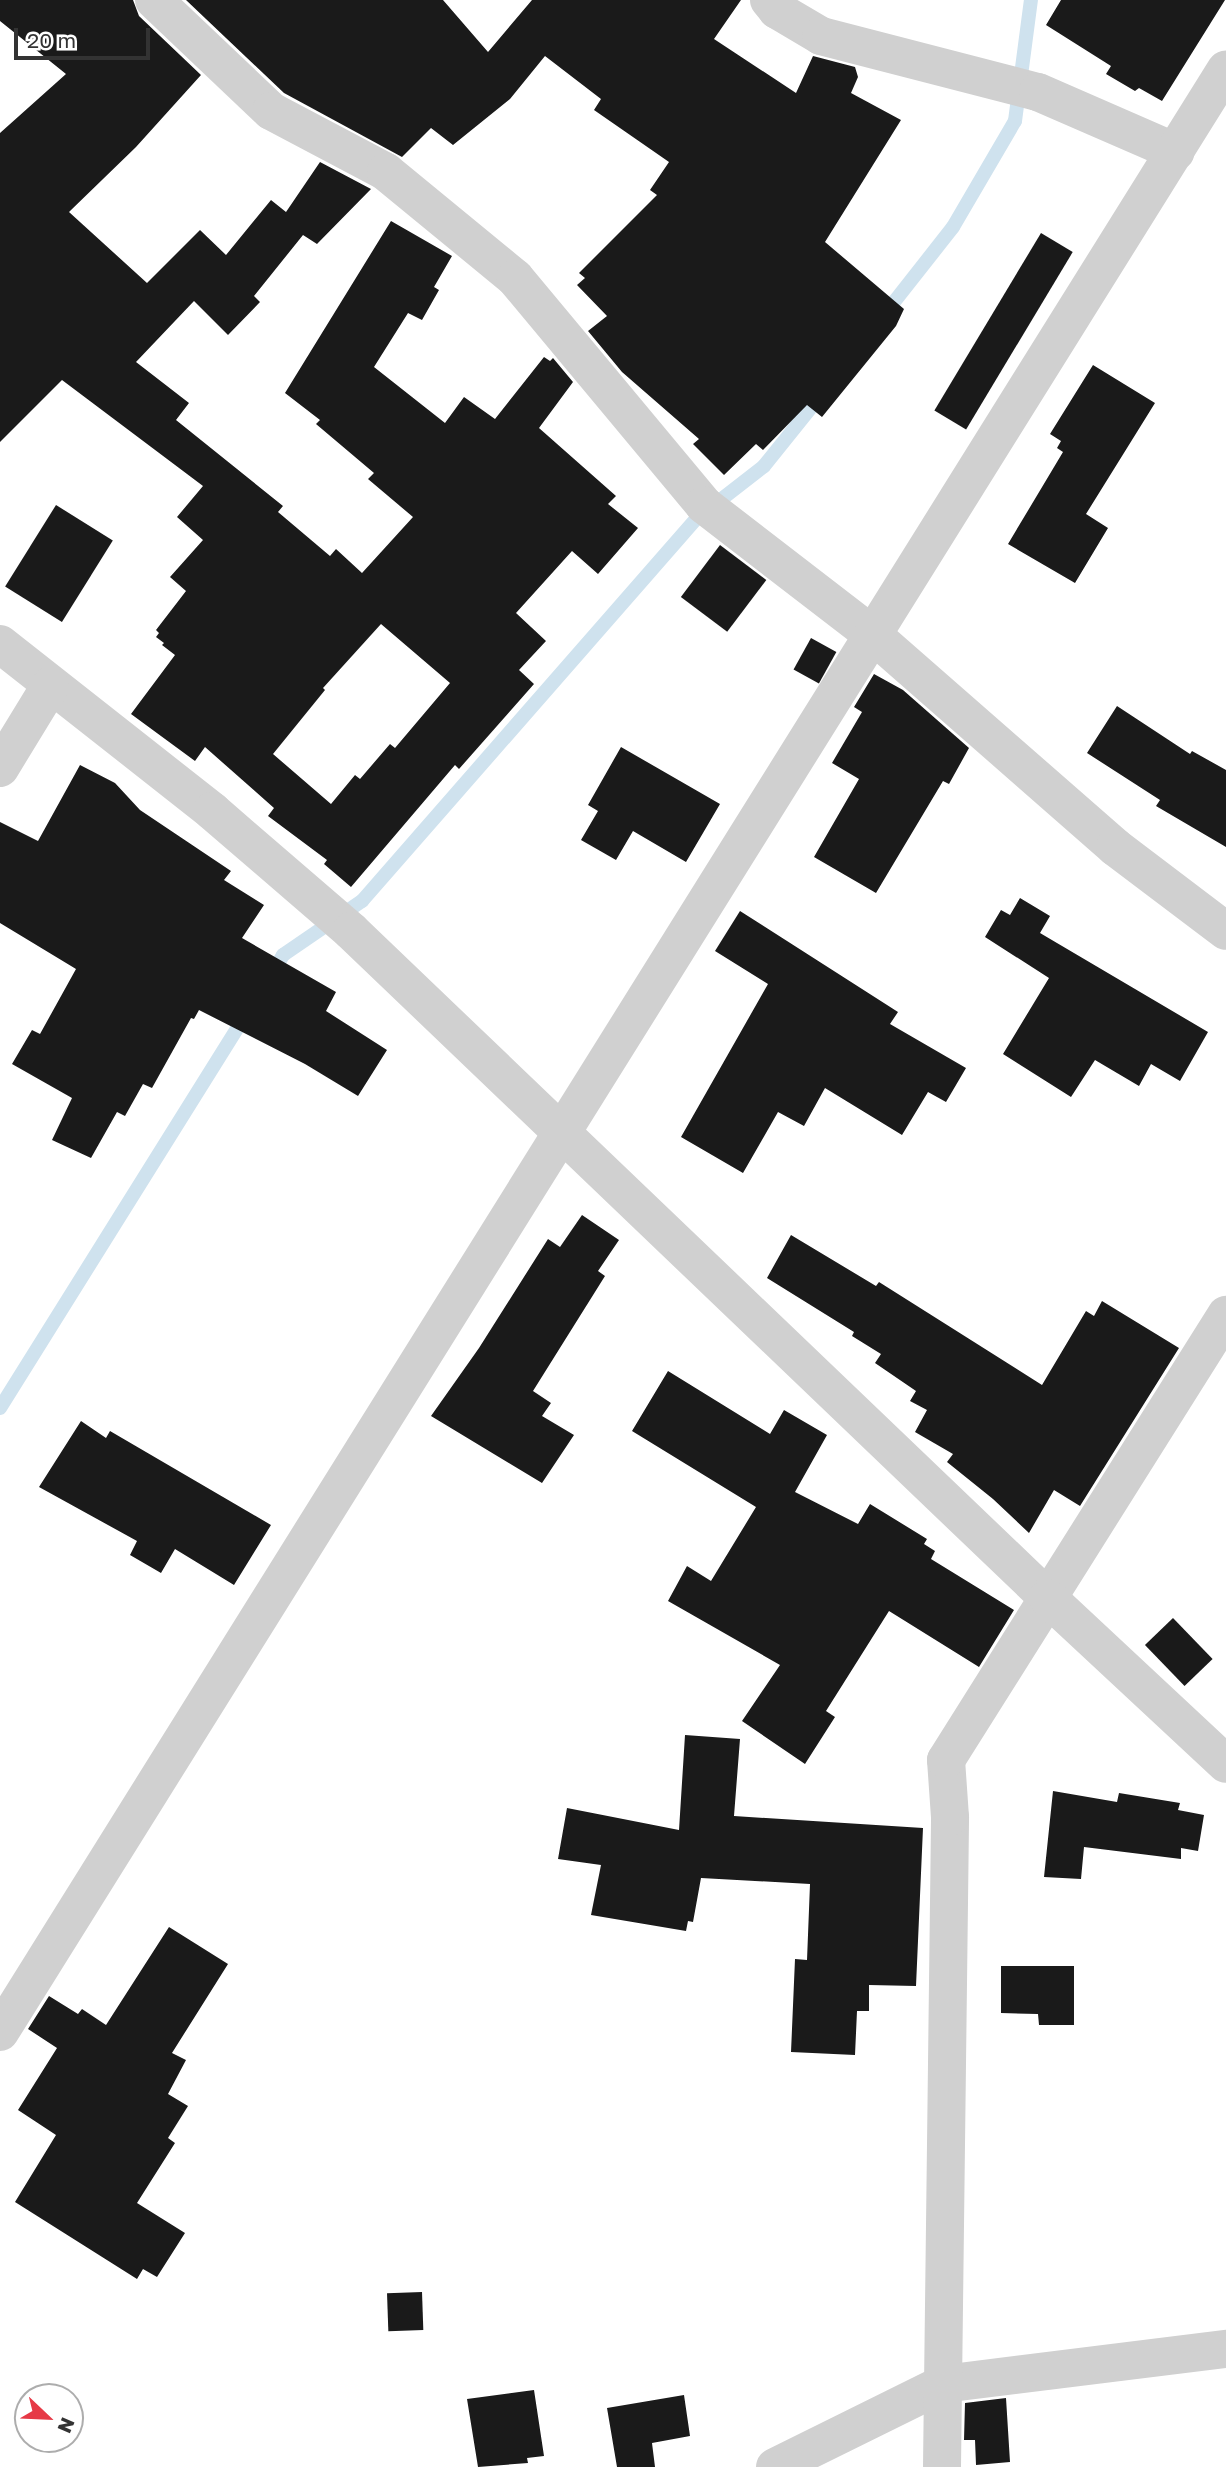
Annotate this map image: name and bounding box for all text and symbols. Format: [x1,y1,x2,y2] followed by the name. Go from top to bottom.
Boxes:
[18,14,154,58] scale bar
[27,27,76,53] text: 20 m
[14,2383,84,2453] north arrow
[54,2414,80,2437] text: N

